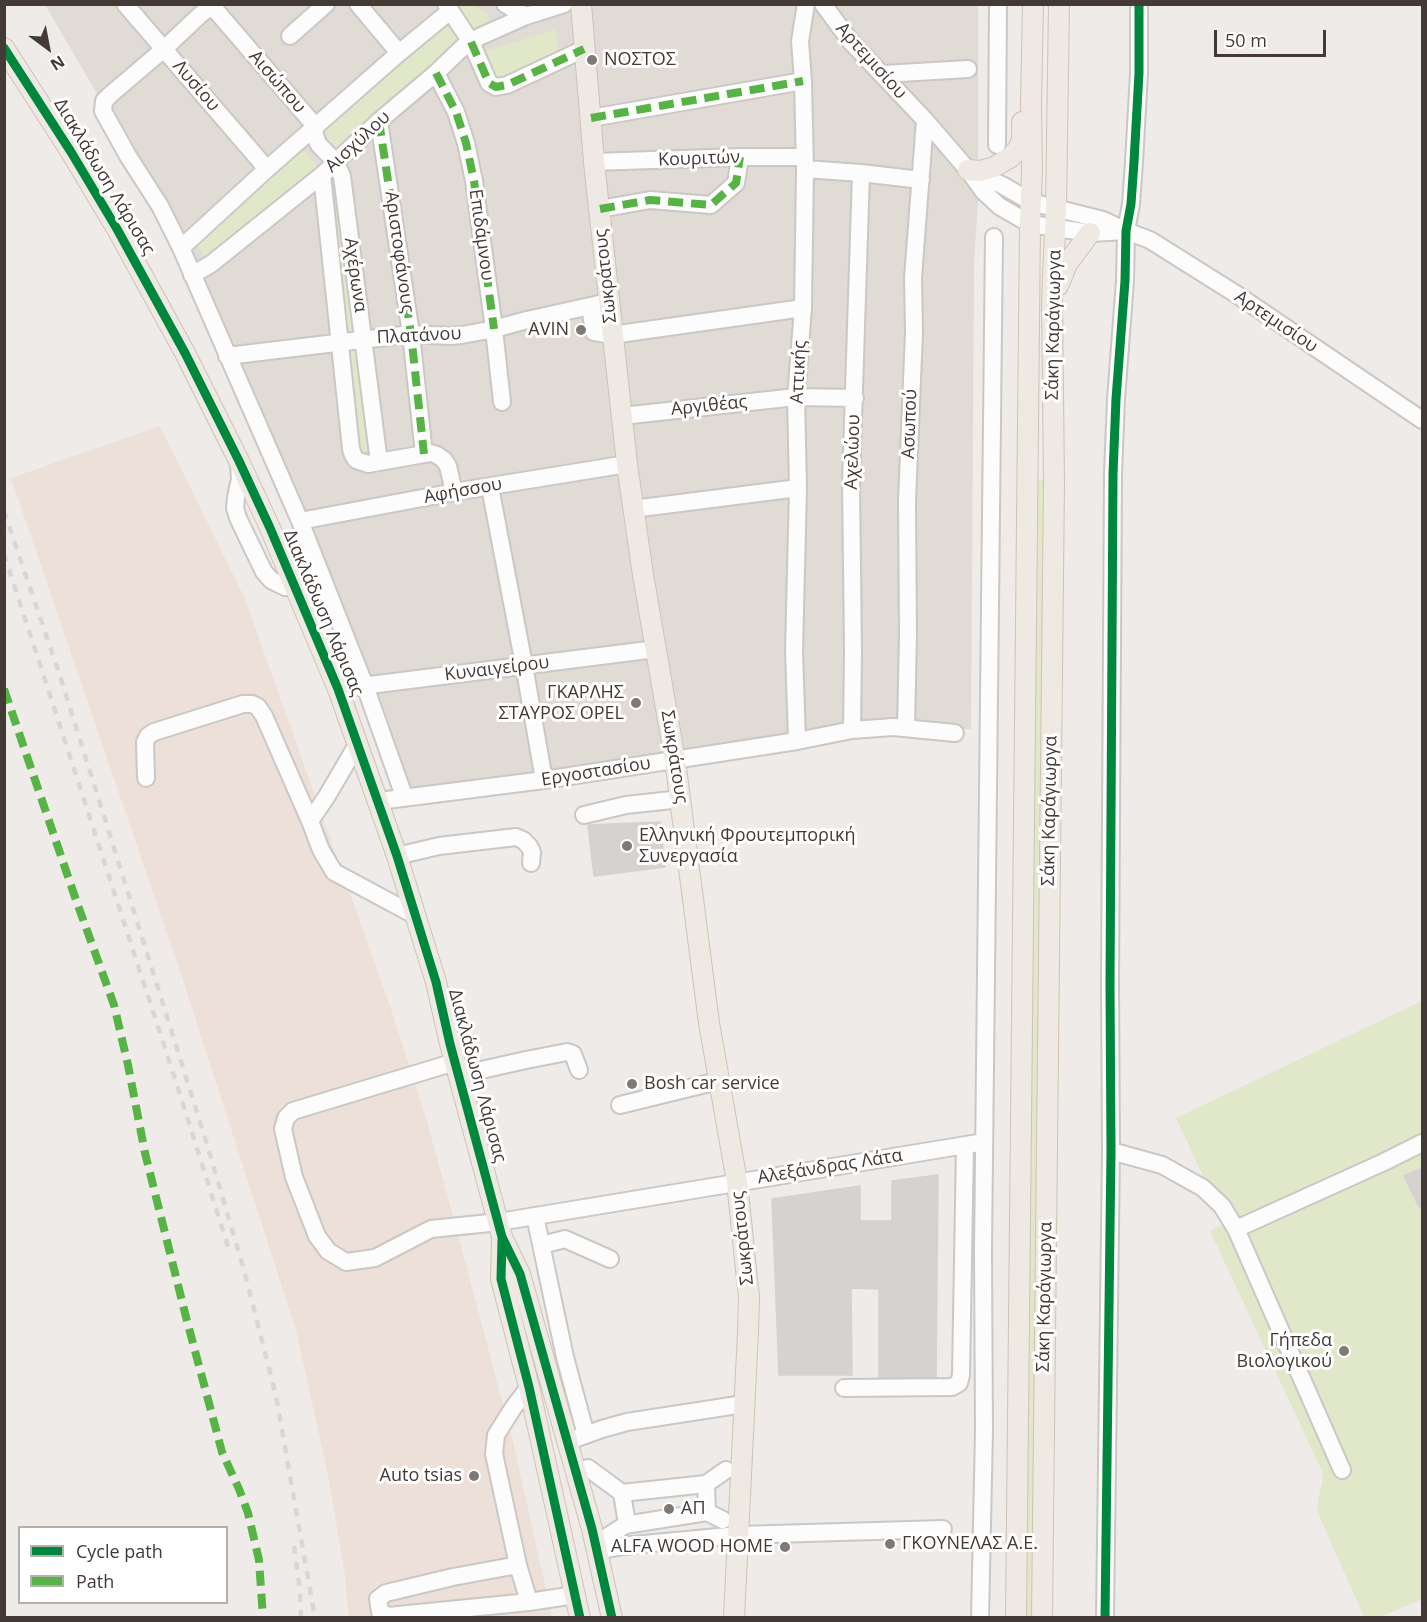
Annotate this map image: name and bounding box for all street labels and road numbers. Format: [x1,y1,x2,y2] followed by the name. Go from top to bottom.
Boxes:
[831,18,911,104] street label: Αρτεμισίου
[244,46,310,118] street label: Αισώπου
[168,56,224,116] street label: Λυσίου
[49,95,159,259] street label: Διακλάδωση Λάρισας
[321,107,395,177] street label: Αισχύλου
[658,147,740,171] street label: Κουριτών
[464,188,498,282] street label: Επιδάμνου
[380,190,418,314] street label: Αριστοφάνους
[590,228,622,324] street label: Σωκράτους
[339,236,371,314] street label: Αχέρωνα
[1042,250,1066,400] street label: Σάκη Καράγιωργα
[1230,286,1322,358] street label: Αρτεμισίου
[376,323,462,349] street label: Πλατάνου
[787,340,811,404] street label: Αττικής
[898,389,922,459] street label: Ασωπού
[670,391,748,421] street label: Αργιθέας
[841,414,865,490] street label: Αχελώου
[422,473,504,509] street label: Αφήσσου
[278,527,368,699] street label: Διακλάδωση Λάρισας
[443,652,551,686] street label: Κυναιγείρου
[656,709,692,805] street label: Σωκράτους
[1038,736,1062,886] street label: Σάκη Καράγιωργα
[540,753,652,791] street label: Εργοστασίου
[443,987,511,1165] street label: Διακλάδωση Λάρισας
[756,1145,904,1189] street label: Αλεξάνδρας Λάτα
[727,1190,759,1286] street label: Σωκράτους
[1033,1222,1057,1372] street label: Σάκη Καράγιωργα

